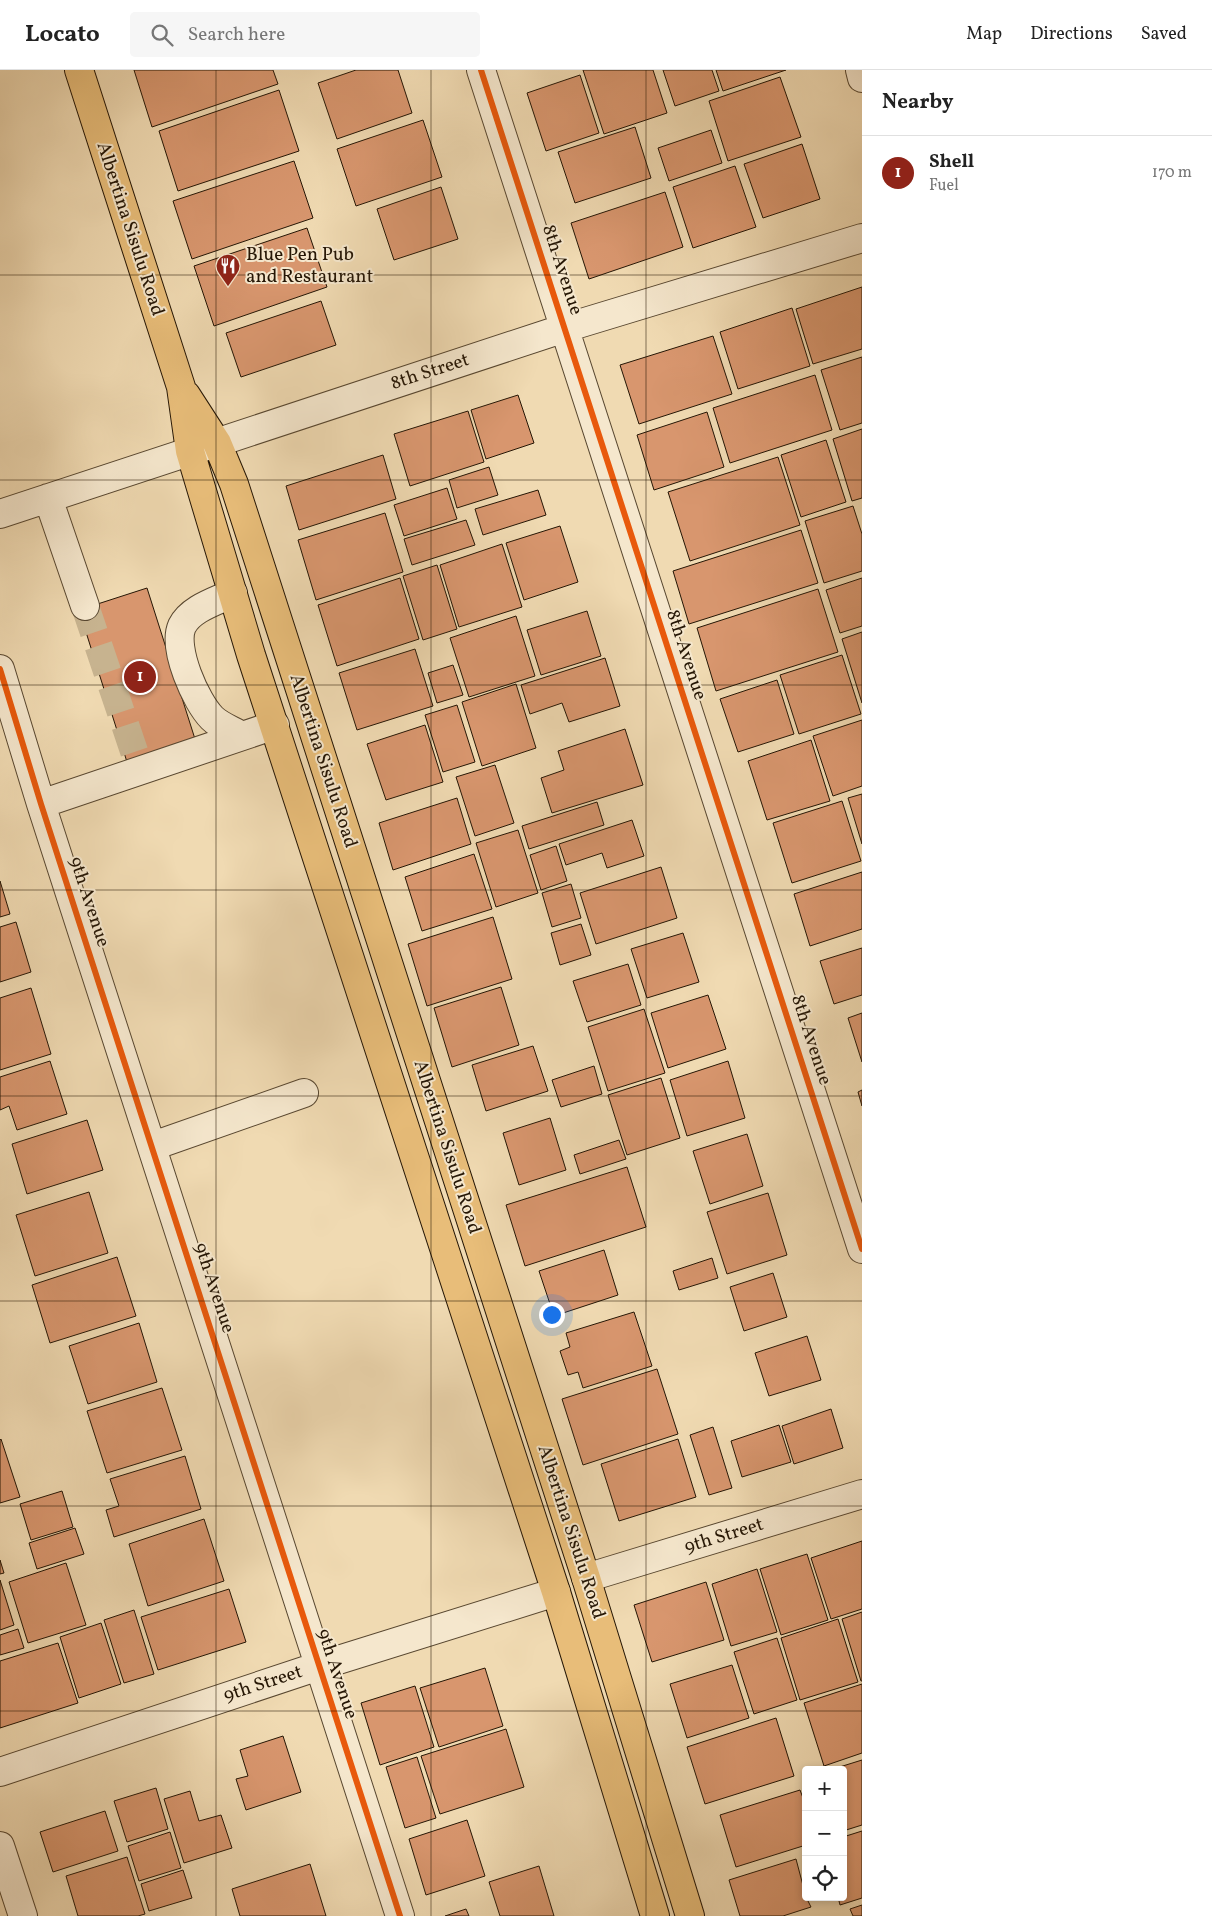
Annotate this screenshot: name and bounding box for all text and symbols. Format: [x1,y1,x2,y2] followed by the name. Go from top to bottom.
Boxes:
[130,12,480,57] search box
[25,18,100,52] text: Locato
[148,21,176,49] icon: search
[188,22,285,48] text: Search here
[966,22,1002,47] text: Map
[1030,22,1113,47] text: Directions
[1141,22,1187,47] text: Saved
[882,88,953,117] text: Nearby
[90,139,170,319] street label: Albertina Sisulu Road
[929,149,974,175] text: Shell
[895,162,901,184] text: 1
[1152,162,1192,184] text: 170 m
[929,175,959,197] text: Fuel
[535,221,589,319] street label: 8th Avenue
[246,242,374,290] place label: Blue Pen Pub and Restaurant
[215,253,241,287] restaurant icon: Blue Pen Pub and Restaurant
[387,347,473,397] street label: 8th Street
[659,606,713,704] street label: 8th Avenue
[124,658,156,696] pin: 1
[283,671,363,851] street label: Albertina Sisulu Road
[62,853,116,951] street label: 9th Avenue
[784,991,838,1089] street label: 8th Avenue
[407,1057,487,1237] street label: Albertina Sisulu Road
[187,1239,241,1337] street label: 9th Avenue
[539,1302,565,1328] your location
[531,1442,611,1622] street label: Albertina Sisulu Road
[681,1512,767,1560] street label: 9th Street
[310,1625,364,1723] street label: 9th Avenue
[220,1659,306,1709] street label: 9th Street
[802,1766,847,1901] map controls
[802,1766,847,1811] button: +
[802,1811,847,1856] button: −
[802,1856,847,1901] button: locate

